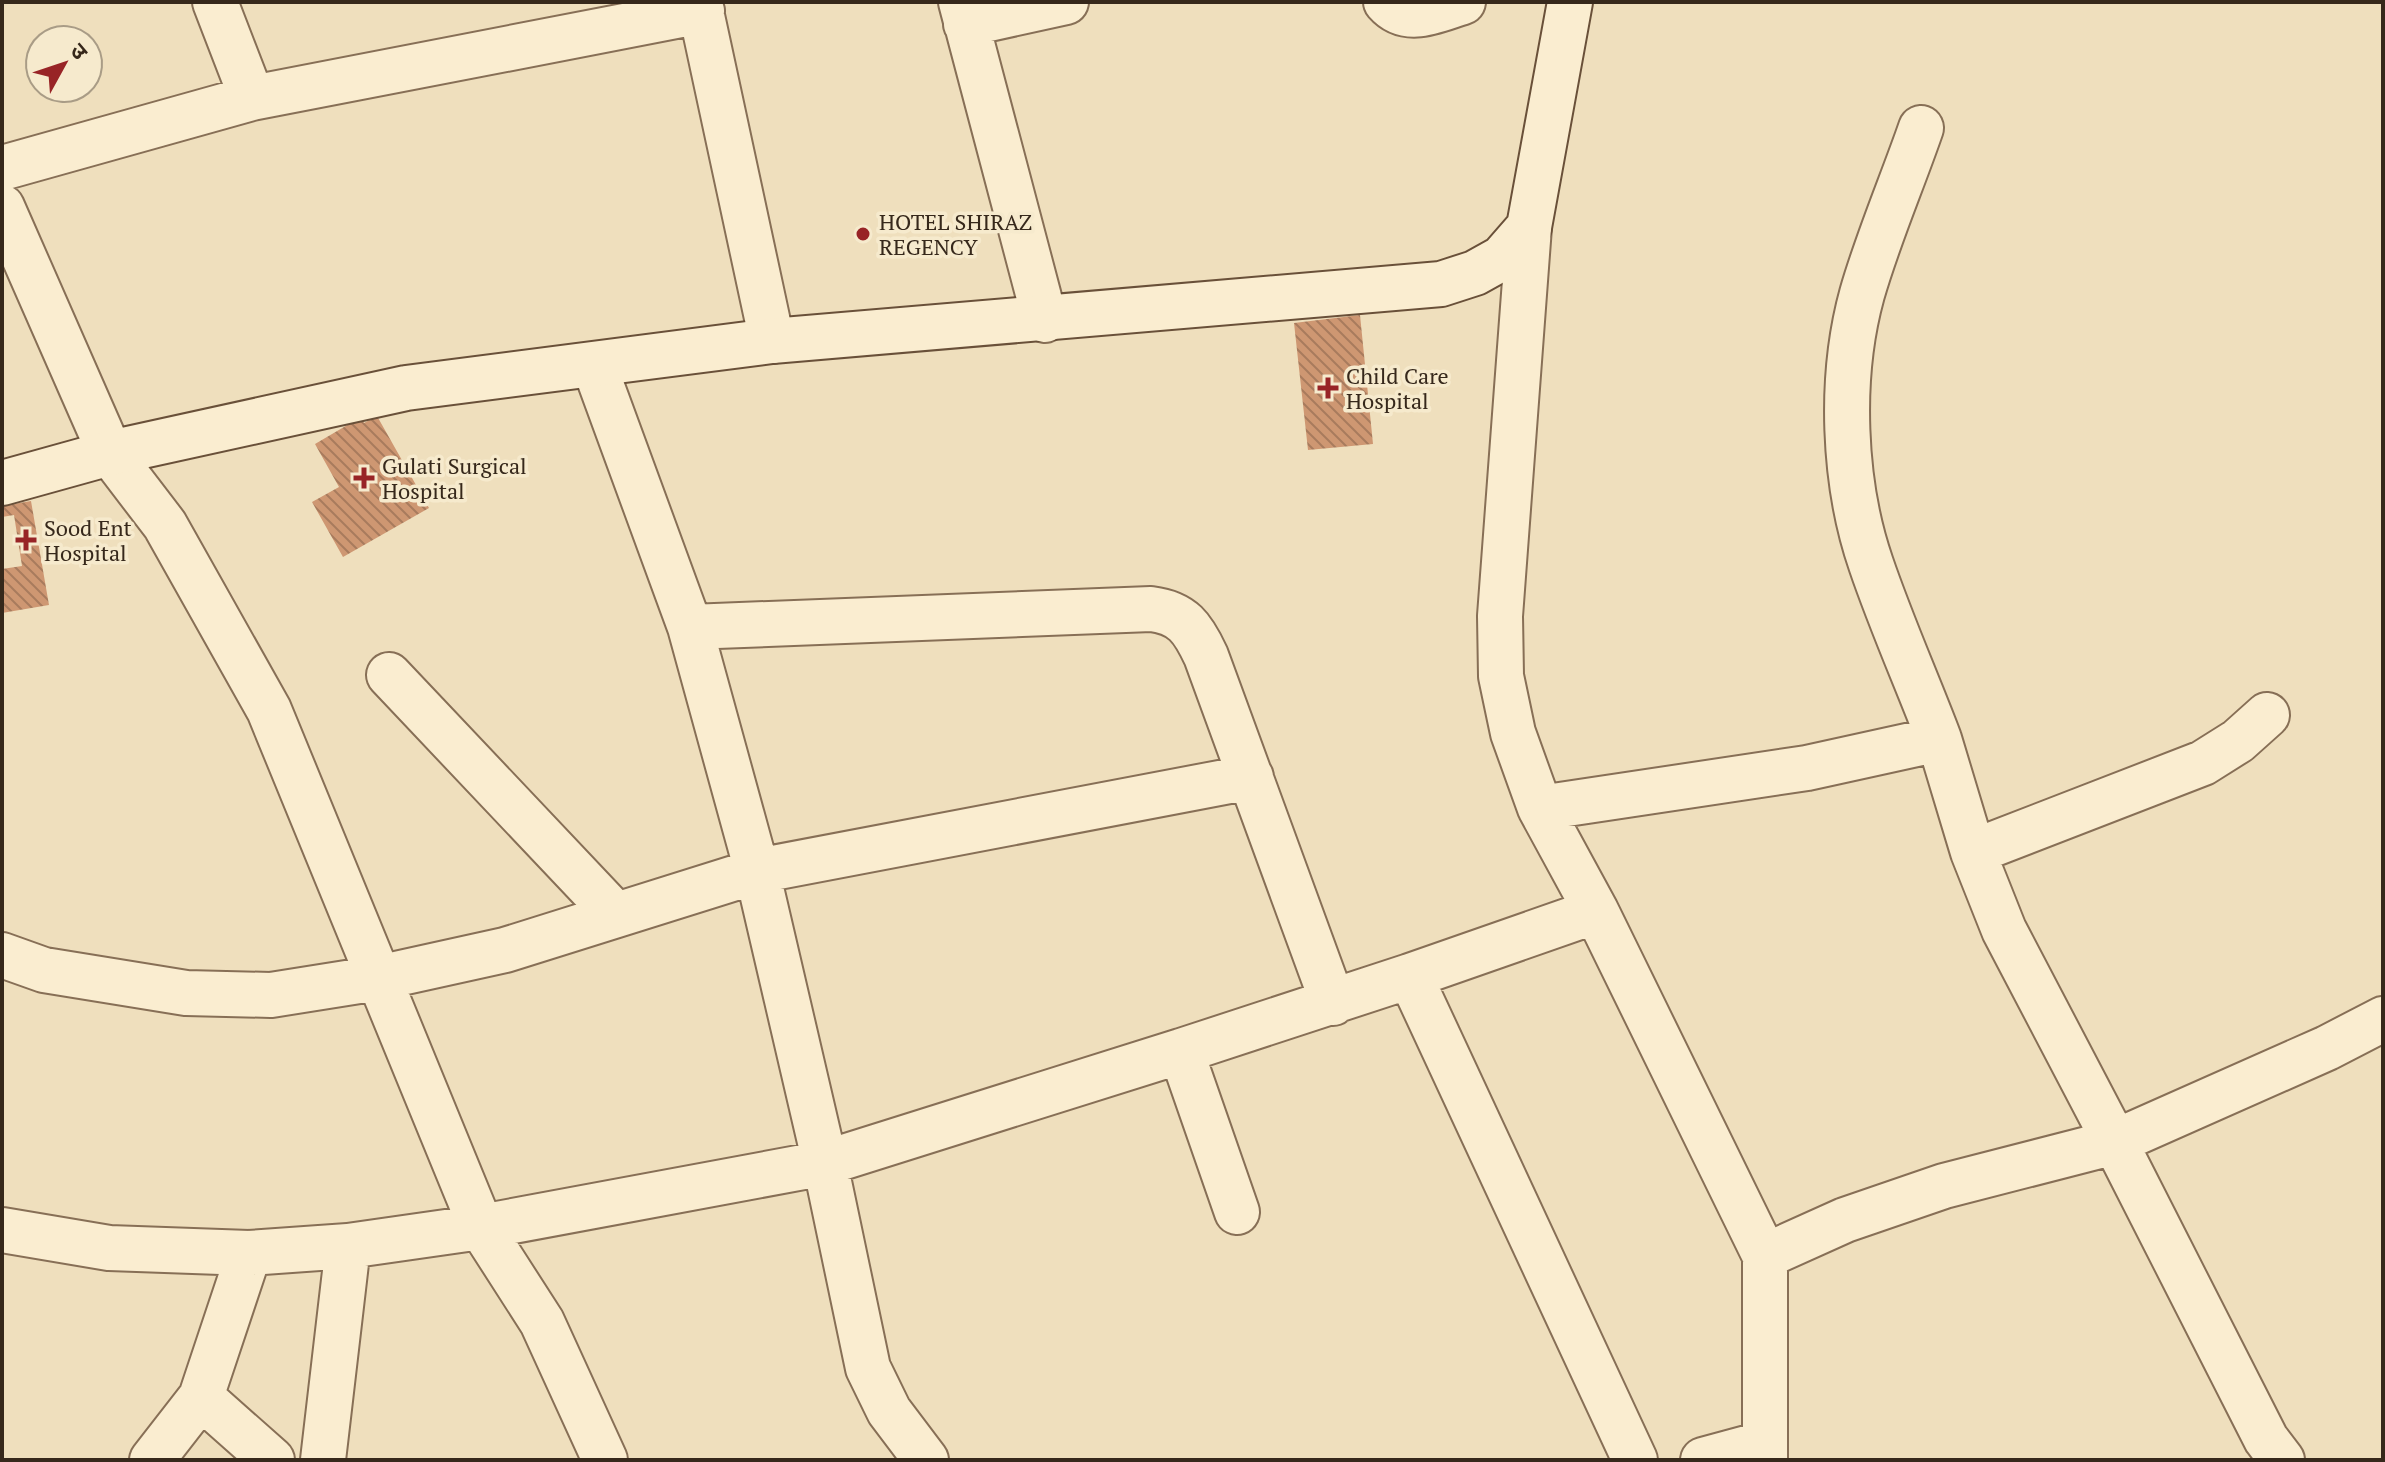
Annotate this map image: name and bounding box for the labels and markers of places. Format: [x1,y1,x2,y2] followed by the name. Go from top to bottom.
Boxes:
[879,207,1032,261] place label: HOTEL SHIRAZ REGENCY
[854,225,872,243] marker: HOTEL SHIRAZ REGENCY
[1346,361,1449,415] place label: Child Care Hospital
[1317,377,1339,399] marker: Child Care Hospital
[382,451,527,505] place label: Gulati Surgical Hospital
[353,467,375,489] marker: Gulati Surgical Hospital
[44,513,132,567] place label: Sood Ent Hospital
[15,529,37,551] marker: Sood Ent Hospital

